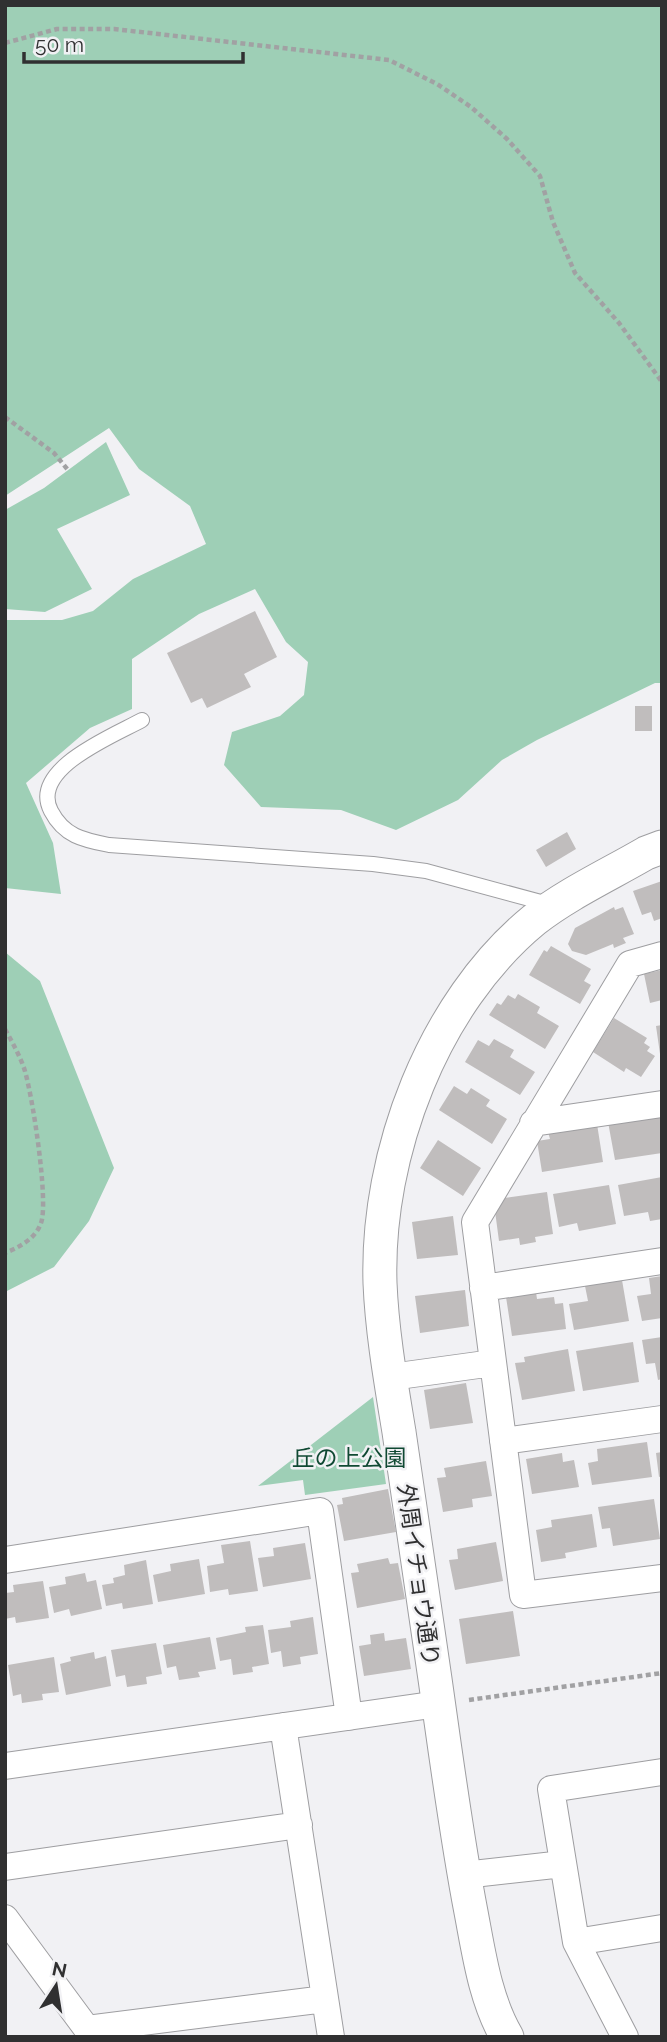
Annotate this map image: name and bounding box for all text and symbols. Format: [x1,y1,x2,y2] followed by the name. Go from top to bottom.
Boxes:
[24,21,243,65] scale bar
[35,32,84,57] text: 50 m
[292,1444,407,1471] park label: 丘の上公園
[393,1482,445,1668] street label: 外周イチョウ通り
[21,1951,91,2021] north arrow
[50,1957,69,1982] text: N

